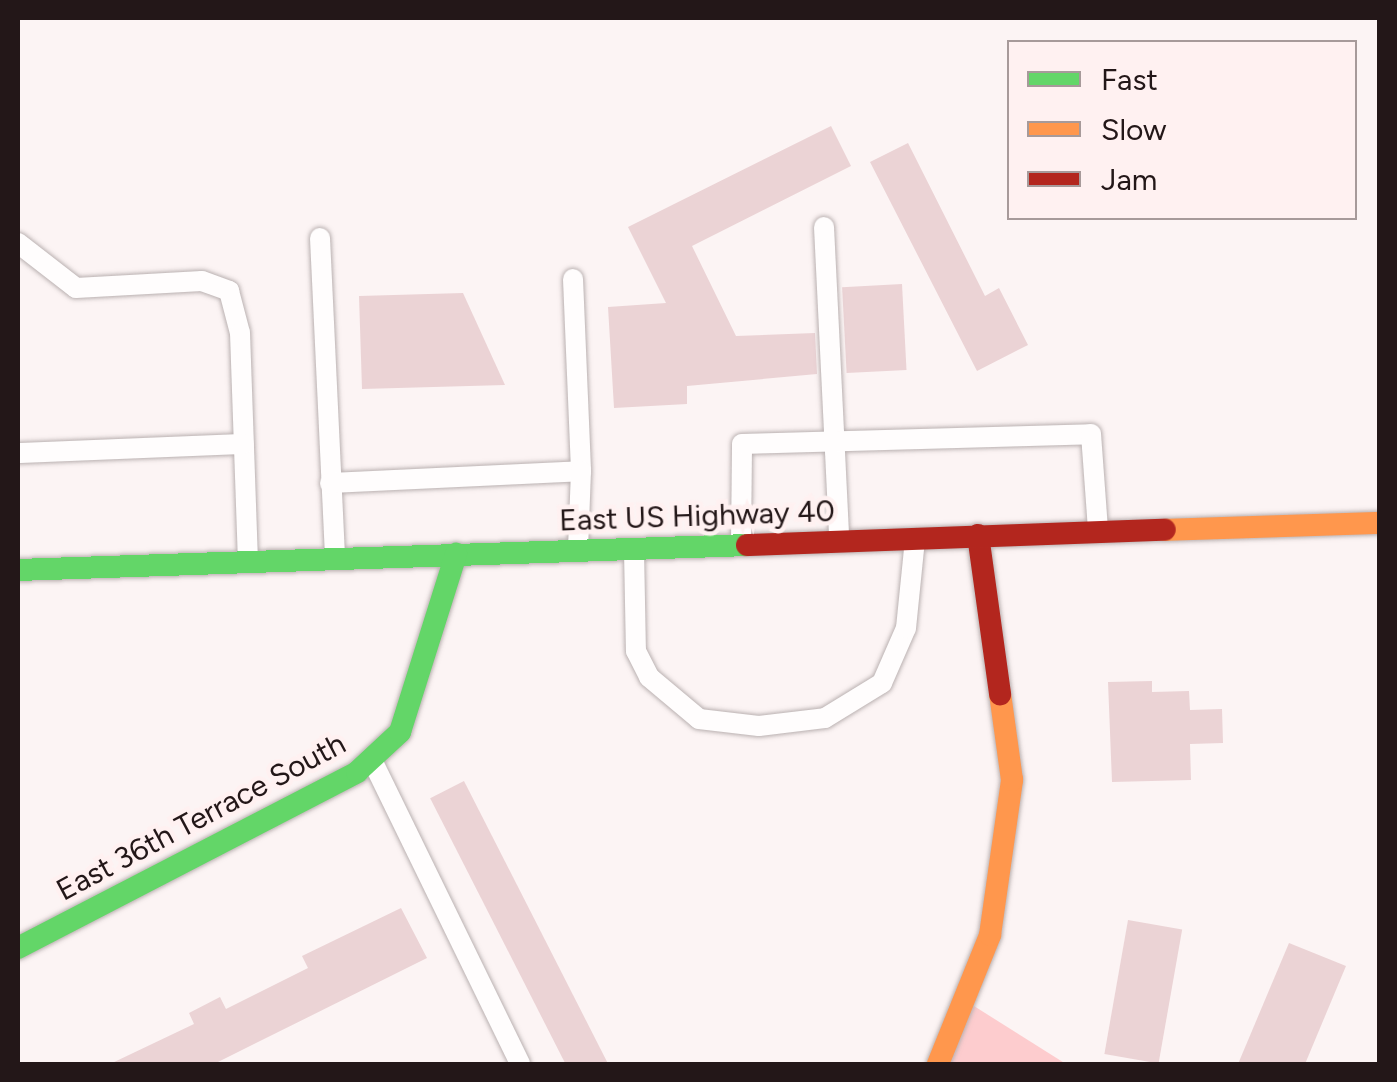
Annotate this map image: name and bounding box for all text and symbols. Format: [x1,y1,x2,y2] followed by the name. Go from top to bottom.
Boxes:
[1007,40,1357,220] legend
[1101,61,1158,98] text: Fast
[1101,111,1167,148] text: Slow
[1101,161,1157,198] text: Jam
[559,493,835,539] street label: East US Highway 40
[50,726,352,908] street label: East 36th Terrace South

